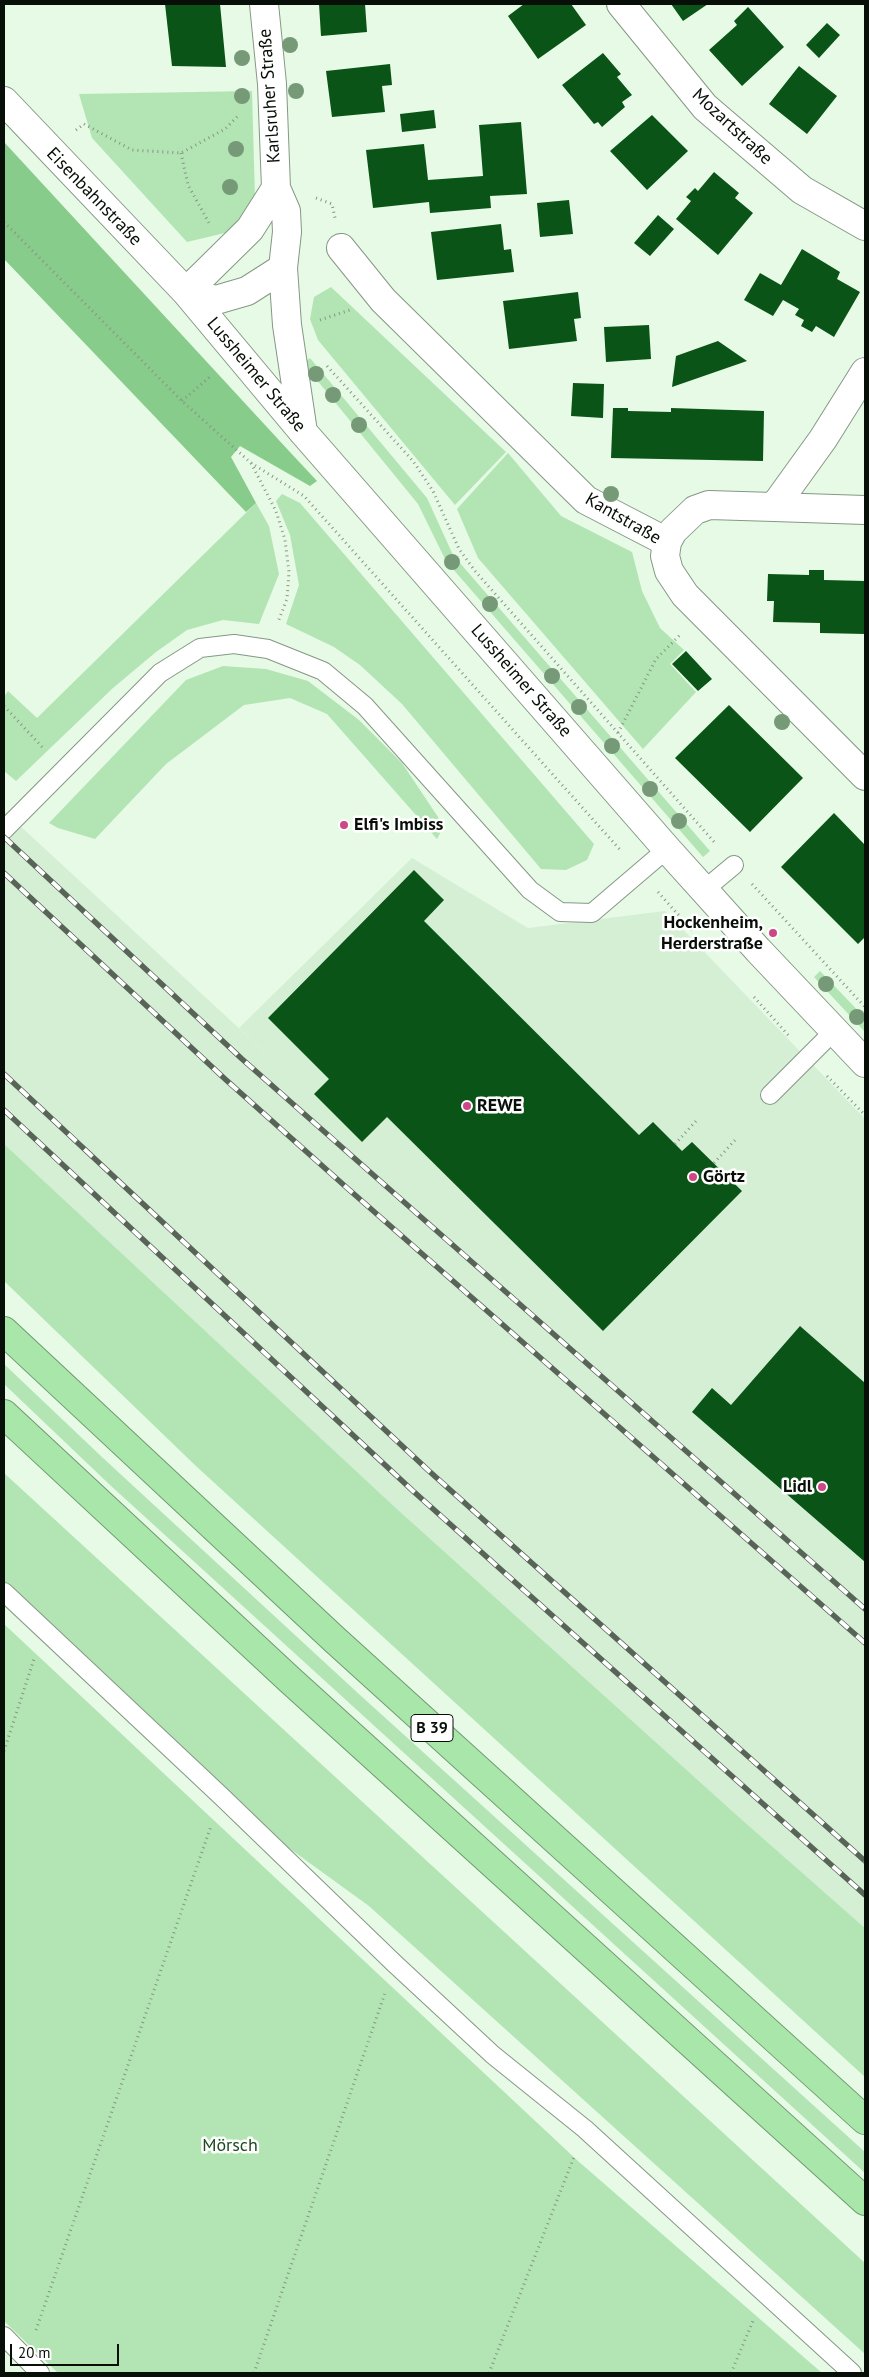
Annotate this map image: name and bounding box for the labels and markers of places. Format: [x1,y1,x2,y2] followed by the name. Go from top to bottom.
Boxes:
[354,814,443,836] place label: Elfi's Imbiss
[338,819,350,831] marker: Elfi's Imbiss
[661,912,763,954] place label: Hockenheim, Herderstraße
[767,927,779,939] marker: Hockenheim, Herderstraße
[477,1095,522,1117] place label: REWE
[461,1100,473,1112] marker: REWE
[703,1166,745,1188] place label: Görtz
[687,1171,699,1183] marker: Görtz
[783,1476,812,1498] place label: Lidl
[816,1481,828,1493] marker: Lidl

